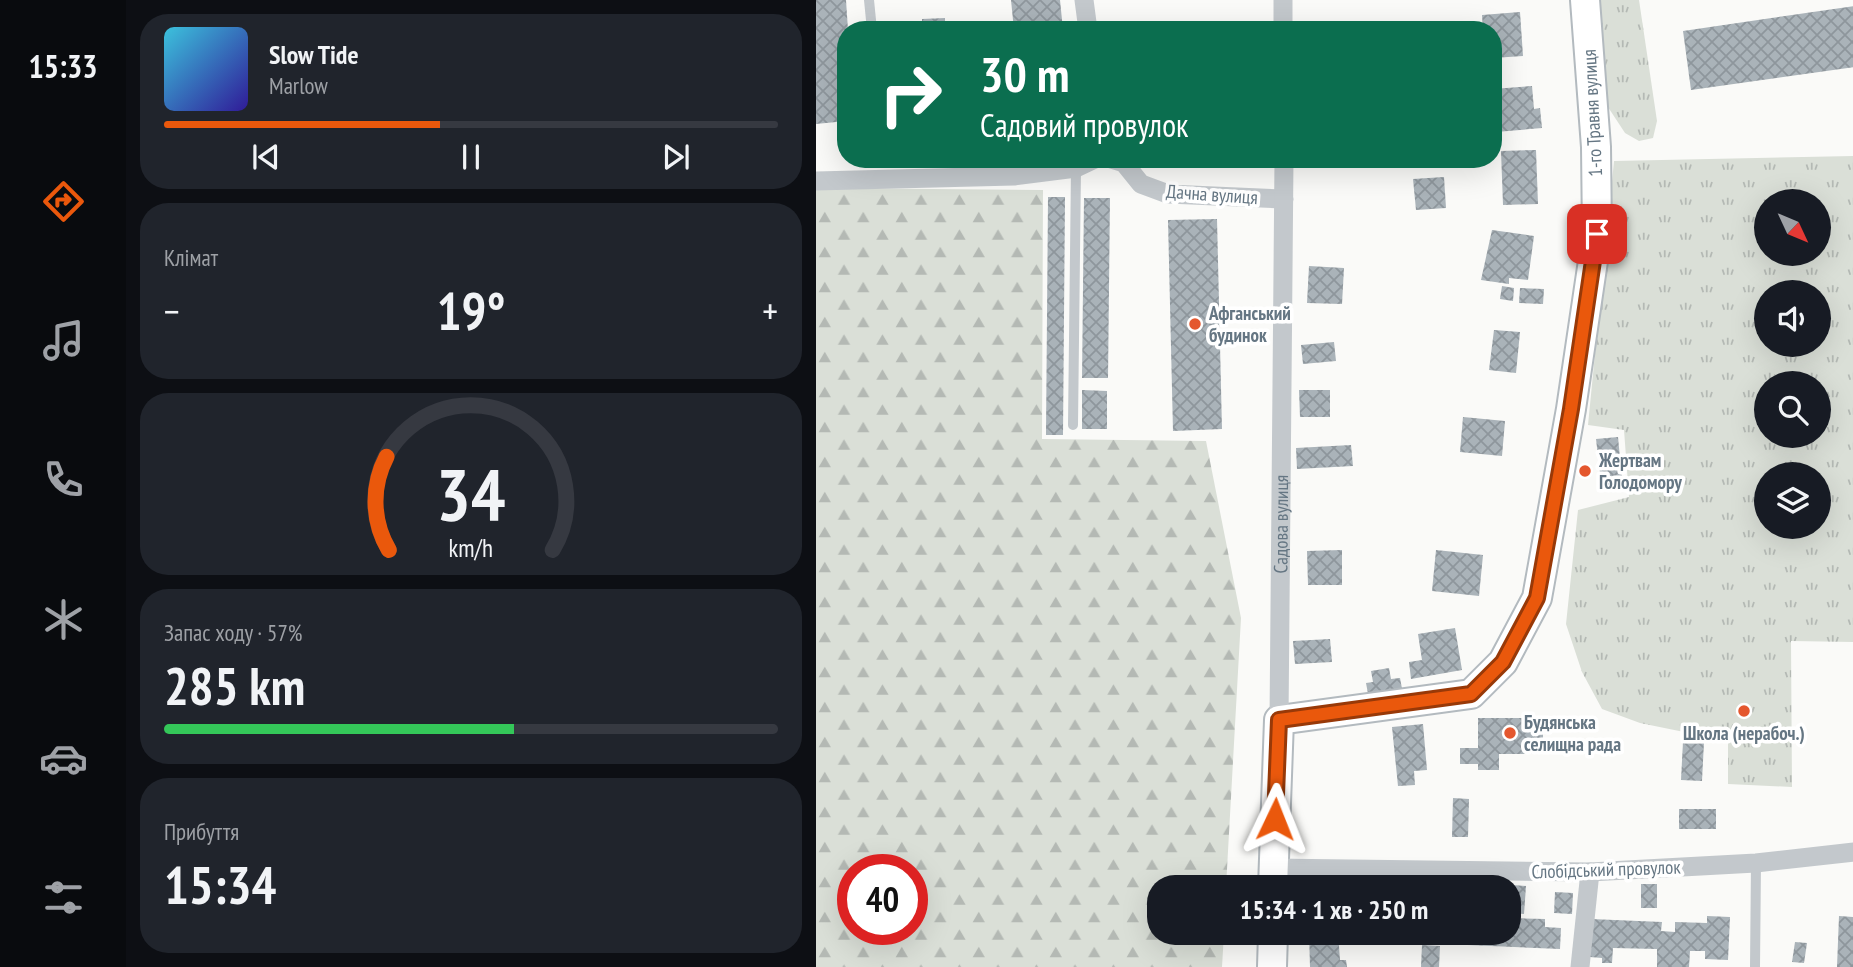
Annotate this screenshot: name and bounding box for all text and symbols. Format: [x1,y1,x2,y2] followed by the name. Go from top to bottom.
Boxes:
[269,38,359,71] text: Slow Tide
[980,42,1069,106] text: 30 m
[28,45,98,87] text: 15:33
[865,49,956,140] icon: right
[1577,49,1607,177] street label: 1-го Травня вулиця
[269,71,328,100] text: Marlow
[980,104,1188,146] text: Садовий провулок
[247,138,285,176] icon: previous
[452,138,490,176] icon: pause
[657,138,695,176] icon: next
[39,177,88,226] icon: directions
[1165,179,1259,209] street label: Дачна вулиця
[1754,189,1831,266] north arrow
[1754,189,1831,539] map controls
[1567,204,1627,264] pin
[1578,215,1616,253] icon: arrive
[164,243,218,272] text: Клімат
[437,277,505,344] text: 19°
[1754,280,1831,357] button: sound
[164,286,180,335] text: −
[762,286,778,335] text: +
[1208,301,1291,347] place label: Афганський будинок
[39,316,88,365] icon: music
[1187,316,1203,332] marker: Афганський будинок
[1754,371,1831,448] button: search
[436,446,506,540] text: 34
[1598,448,1682,494] place label: Жертвам Голодомору
[39,455,88,504] icon: phone
[1754,462,1831,539] button: layers
[1577,463,1593,479] marker: Жертвам Голодомору
[1268,475,1293,573] street label: Садова вулиця
[449,531,493,563] text: km/h
[39,595,88,644] icon: climate
[164,618,302,647] text: Запас ходу · 57%
[164,652,305,719] text: 285 km
[1736,703,1752,719] marker: Школа (нерабоч.)
[1524,710,1621,756] place label: Будянська селищна рада
[1683,721,1805,745] place label: Школа (нерабоч.)
[1502,725,1518,741] marker: Будянська селищна рада
[39,734,88,783] icon: car
[1238,782,1312,856] position arrow
[164,817,239,846] text: Прибуття
[164,851,276,918] text: 15:34
[837,854,928,945] speed limit sign: 40
[1531,854,1682,884] street label: Слобідський провулок
[39,873,88,922] icon: filters
[1240,893,1428,926] text: 15:34 · 1 хв · 250 m

